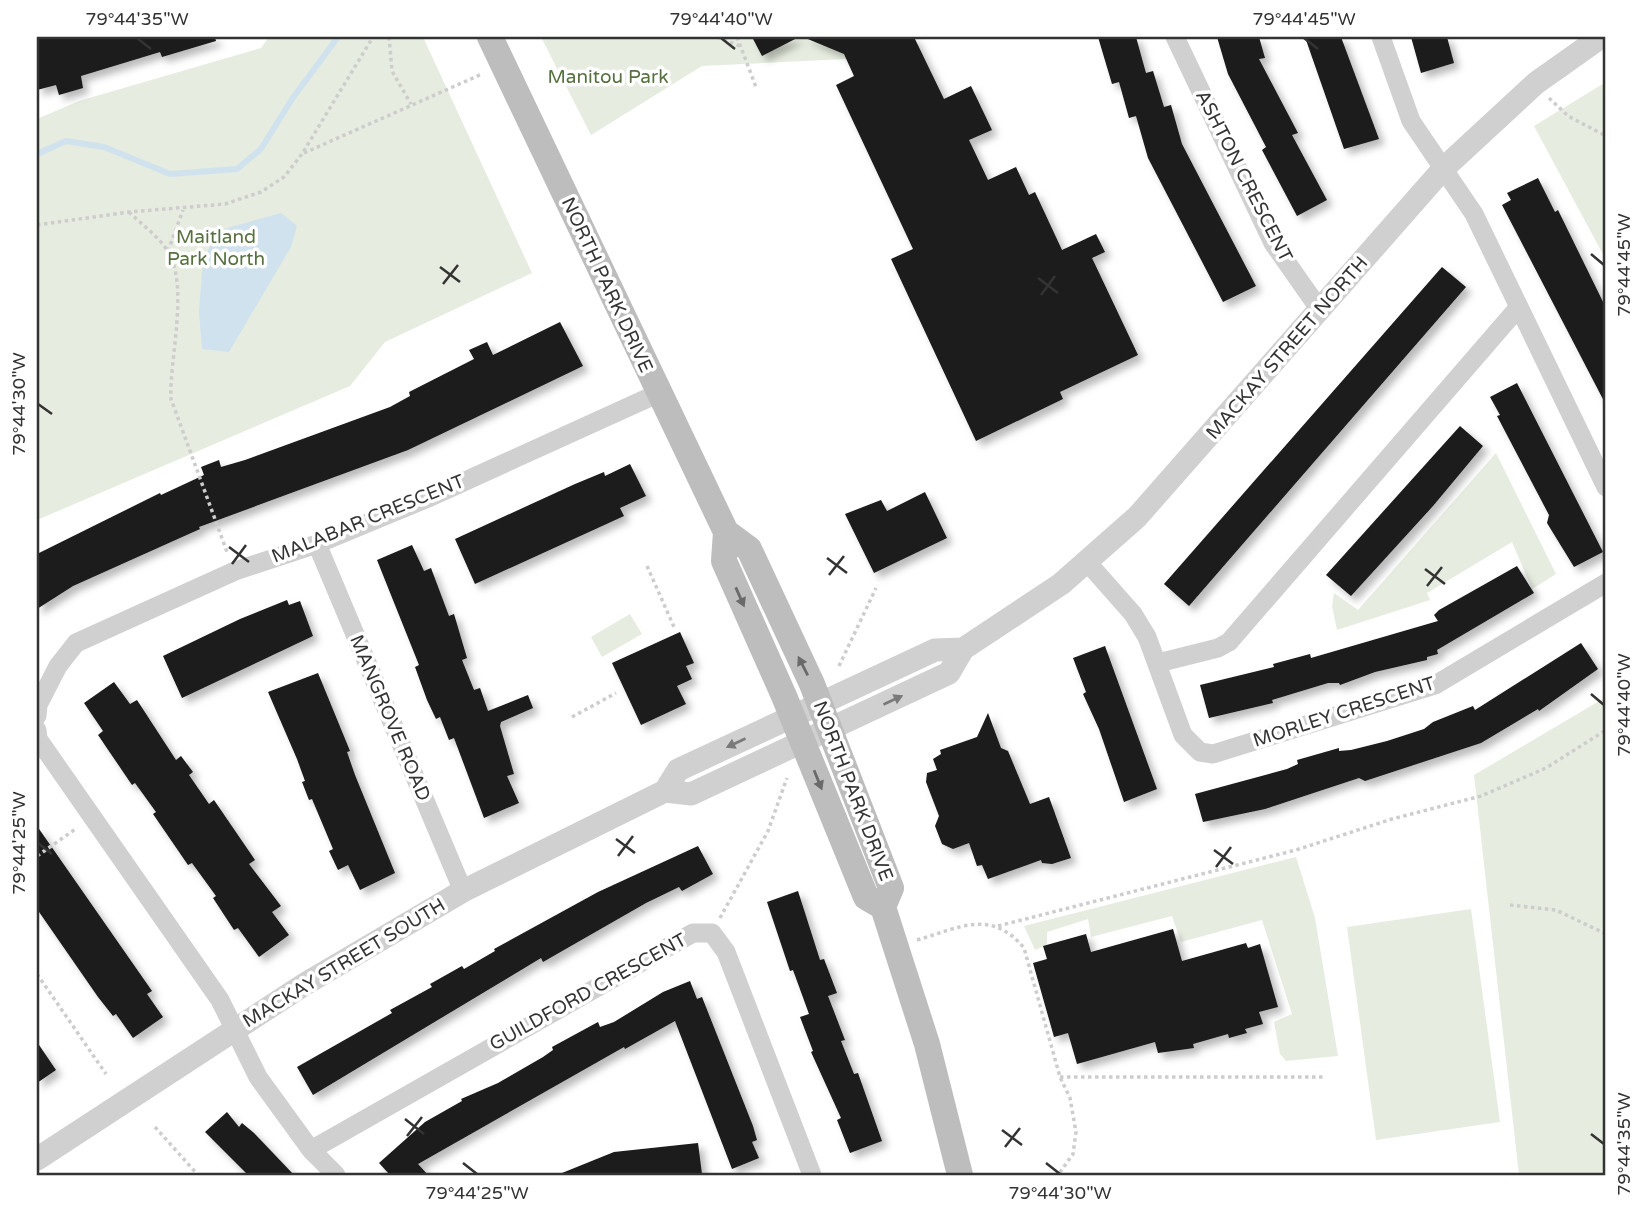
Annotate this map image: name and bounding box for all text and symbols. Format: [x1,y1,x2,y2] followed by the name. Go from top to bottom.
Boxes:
[85,8,189,30] text: 79°44'35"W
[669,8,773,30] text: 79°44'40"W
[1252,8,1356,30] text: 79°44'45"W
[547,66,669,88] park label: Manitou Park
[1191,86,1297,266] street label: ASHTON CRESCENT
[557,194,657,376] street label: NORTH PARK DRIVE
[1613,213,1635,317] text: 79°44'45"W
[167,226,265,270] park label: Maitland Park North
[1202,252,1372,444] street label: MACKAY STREET NORTH
[8,352,30,456] text: 79°44'30"W
[268,470,468,568] street label: MALABAR CRESCENT
[734,587,746,607] one-way arrow
[345,632,435,804] street label: MANGROVE ROAD
[1613,653,1635,757] text: 79°44'40"W
[798,656,809,676] one-way arrow
[1250,672,1438,752] street label: MORLEY CRESCENT
[883,694,903,706] one-way arrow
[809,698,897,884] street label: NORTH PARK DRIVE
[726,737,746,749] one-way arrow
[812,770,823,791] one-way arrow
[8,791,30,895] text: 79°44'25"W
[239,894,449,1032] street label: MACKAY STREET SOUTH
[486,928,691,1055] street label: GUILDFORD CRESCENT
[1613,1092,1635,1196] text: 79°44'35"W
[425,1182,529,1204] text: 79°44'25"W
[1008,1182,1112,1204] text: 79°44'30"W

